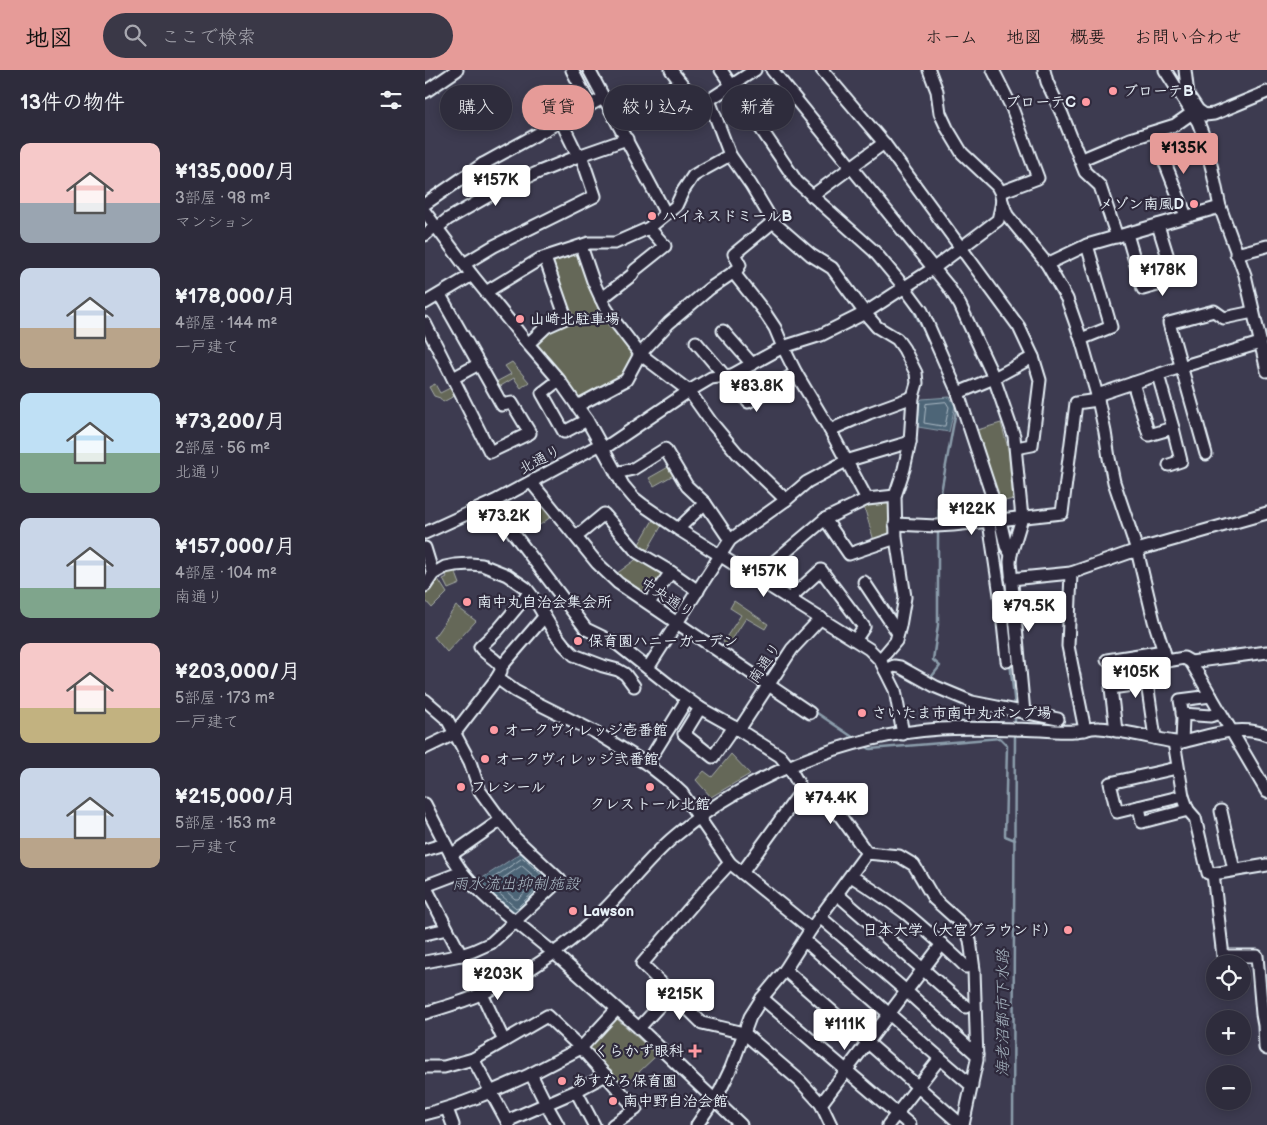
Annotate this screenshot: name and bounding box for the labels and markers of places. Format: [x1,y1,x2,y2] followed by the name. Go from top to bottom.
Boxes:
[1123,82,1194,101] place label: ブローテB
[1107,85,1119,97] marker: ブローテB
[1005,93,1076,112] place label: ブローテC
[1080,96,1092,108] marker: ブローテC
[1149,132,1219,175] pin: ¥135K
[461,164,531,207] pin: ¥157K
[1099,195,1184,214] place label: メゾン南風D
[1188,198,1200,210] marker: メゾン南風D
[662,207,792,226] place label: ハイネスドミールB
[646,210,658,222] marker: ハイネスドミールB
[1128,254,1198,297] pin: ¥178K
[530,310,620,329] place label: 山崎北駐車場
[514,313,526,325] marker: 山崎北駐車場
[716,370,798,413] pin: ¥83.8K
[937,494,1007,536] pin: ¥122K
[463,500,545,543] pin: ¥73.2K
[729,556,799,598] pin: ¥157K
[988,590,1070,633] pin: ¥79.5K
[477,593,612,612] place label: 南中丸自治会集会所
[461,596,473,608] marker: 南中丸自治会集会所
[588,632,738,651] place label: 保育園ハニーガーデン
[572,635,584,647] marker: 保育園ハニーガーデン
[1101,656,1171,699] pin: ¥105K
[872,704,1052,723] place label: さいたま市南中丸ポンプ場
[856,707,868,719] marker: さいたま市南中丸ポンプ場
[504,721,668,740] place label: オークヴィレッジ壱番館
[488,724,500,736] marker: オークヴィレッジ壱番館
[495,750,659,769] place label: オークヴィレッジ弐番館
[479,753,491,765] marker: オークヴィレッジ弐番館
[471,778,545,797] place label: フレシール
[455,781,467,793] marker: フレシール
[644,781,656,793] marker: クレストール北館
[790,782,872,825] pin: ¥74.4K
[590,795,710,814] place label: クレストール北館
[583,902,634,921] place label: Lawson
[567,905,579,917] marker: Lawson
[863,921,1058,940] place label: 日本大学（大宮グラウンド）
[1062,924,1074,936] marker: 日本大学（大宮グラウンド）
[463,958,533,1001] pin: ¥203K
[645,978,715,1021] pin: ¥215K
[810,1008,880,1051] pin: ¥111K
[594,1042,684,1061] place label: くらかず眼科
[688,1044,702,1058] marker: くらかず眼科
[572,1072,677,1091] place label: あすなろ保育園
[556,1075,568,1087] marker: あすなろ保育園
[623,1092,728,1111] place label: 南中野自治会館
[607,1095,619,1107] marker: 南中野自治会館

